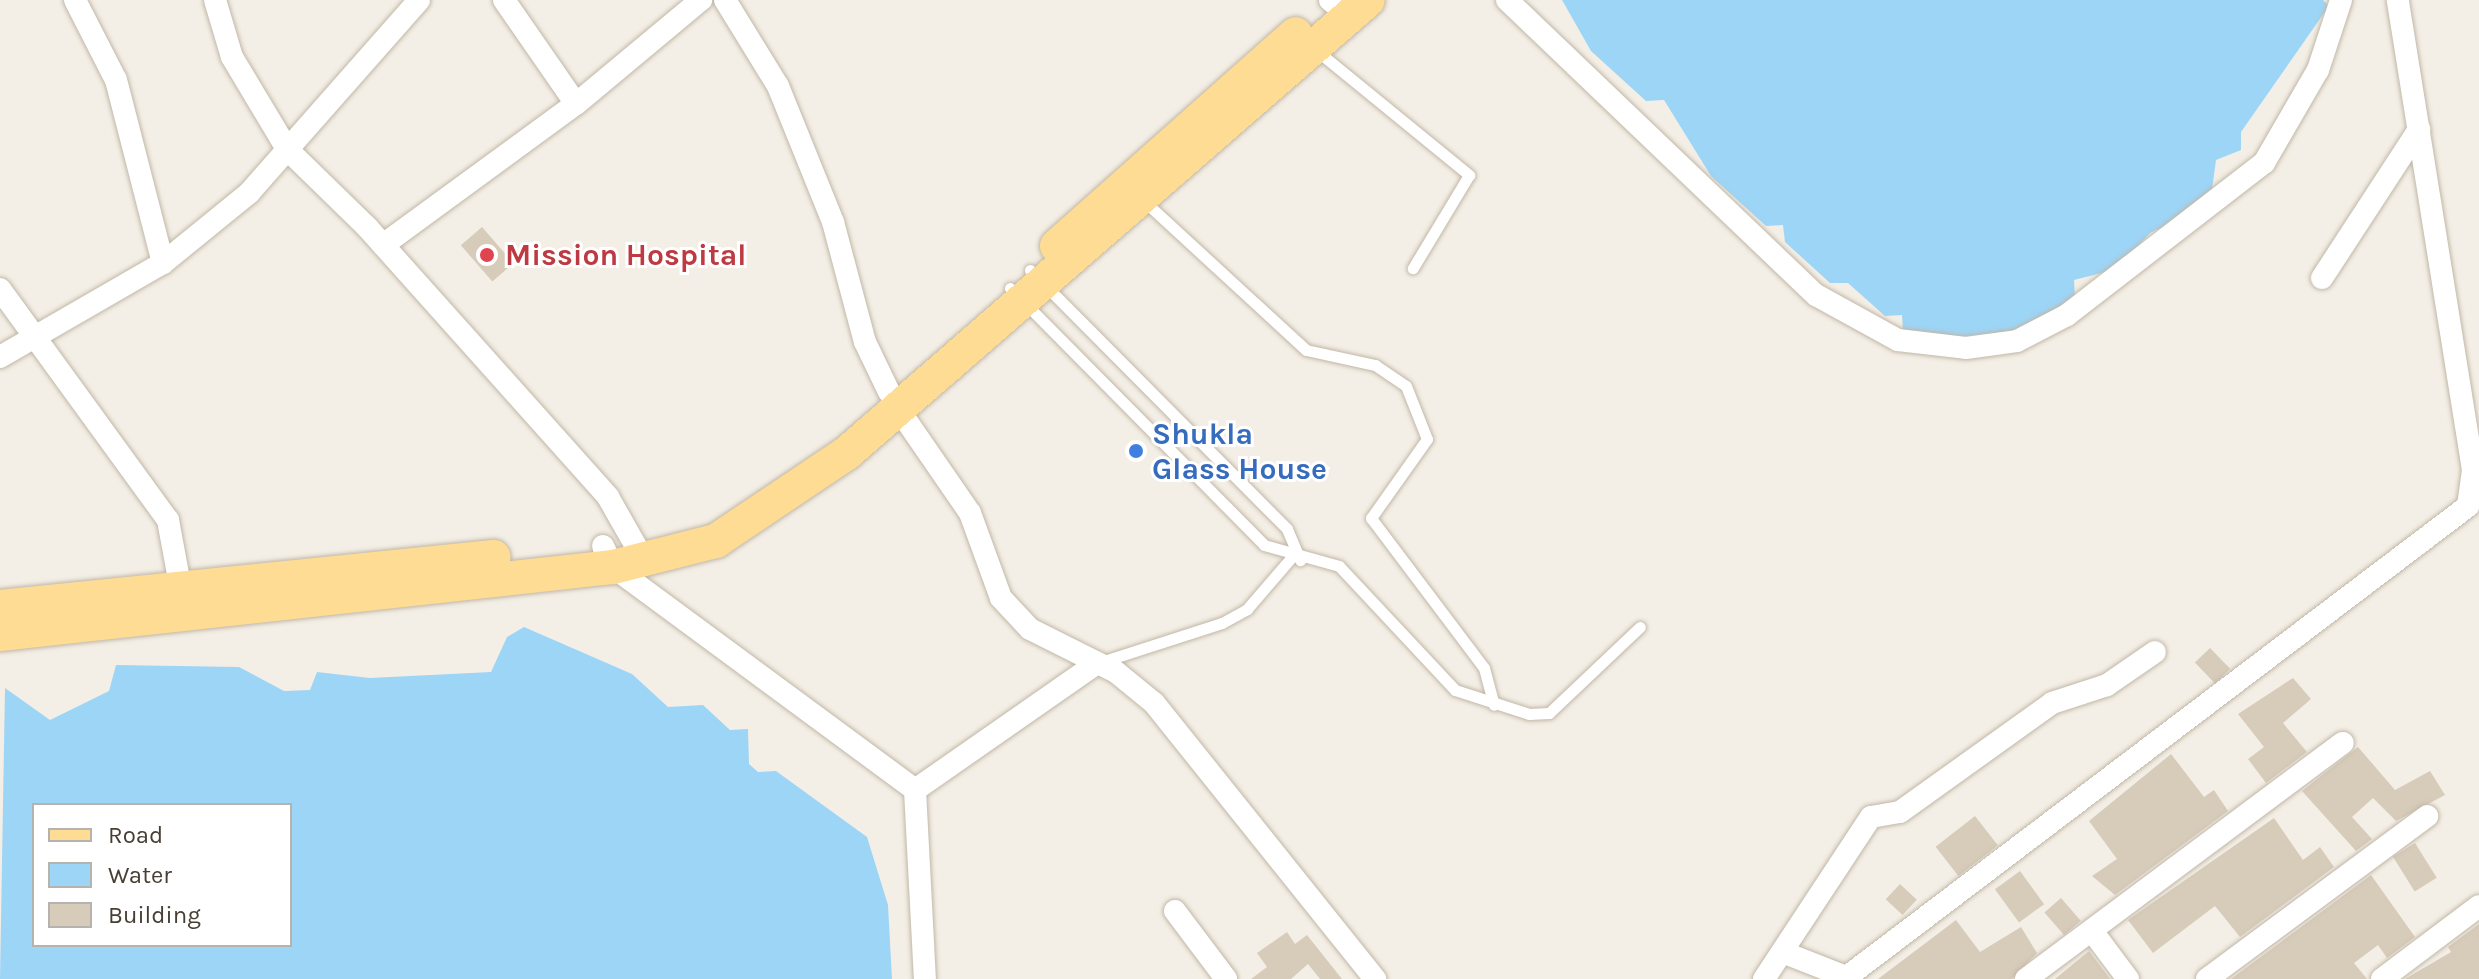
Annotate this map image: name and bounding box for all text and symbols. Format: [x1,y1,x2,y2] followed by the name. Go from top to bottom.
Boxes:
[505,237,746,273] place label: Mission Hospital
[476,244,498,266] marker: Mission Hospital
[1152,416,1327,486] place label: Shukla Glass House
[1127,442,1145,460] marker: Shukla Glass House
[32,803,292,947] legend
[108,821,163,849] text: Road
[108,861,172,889] text: Water
[108,901,201,929] text: Building

